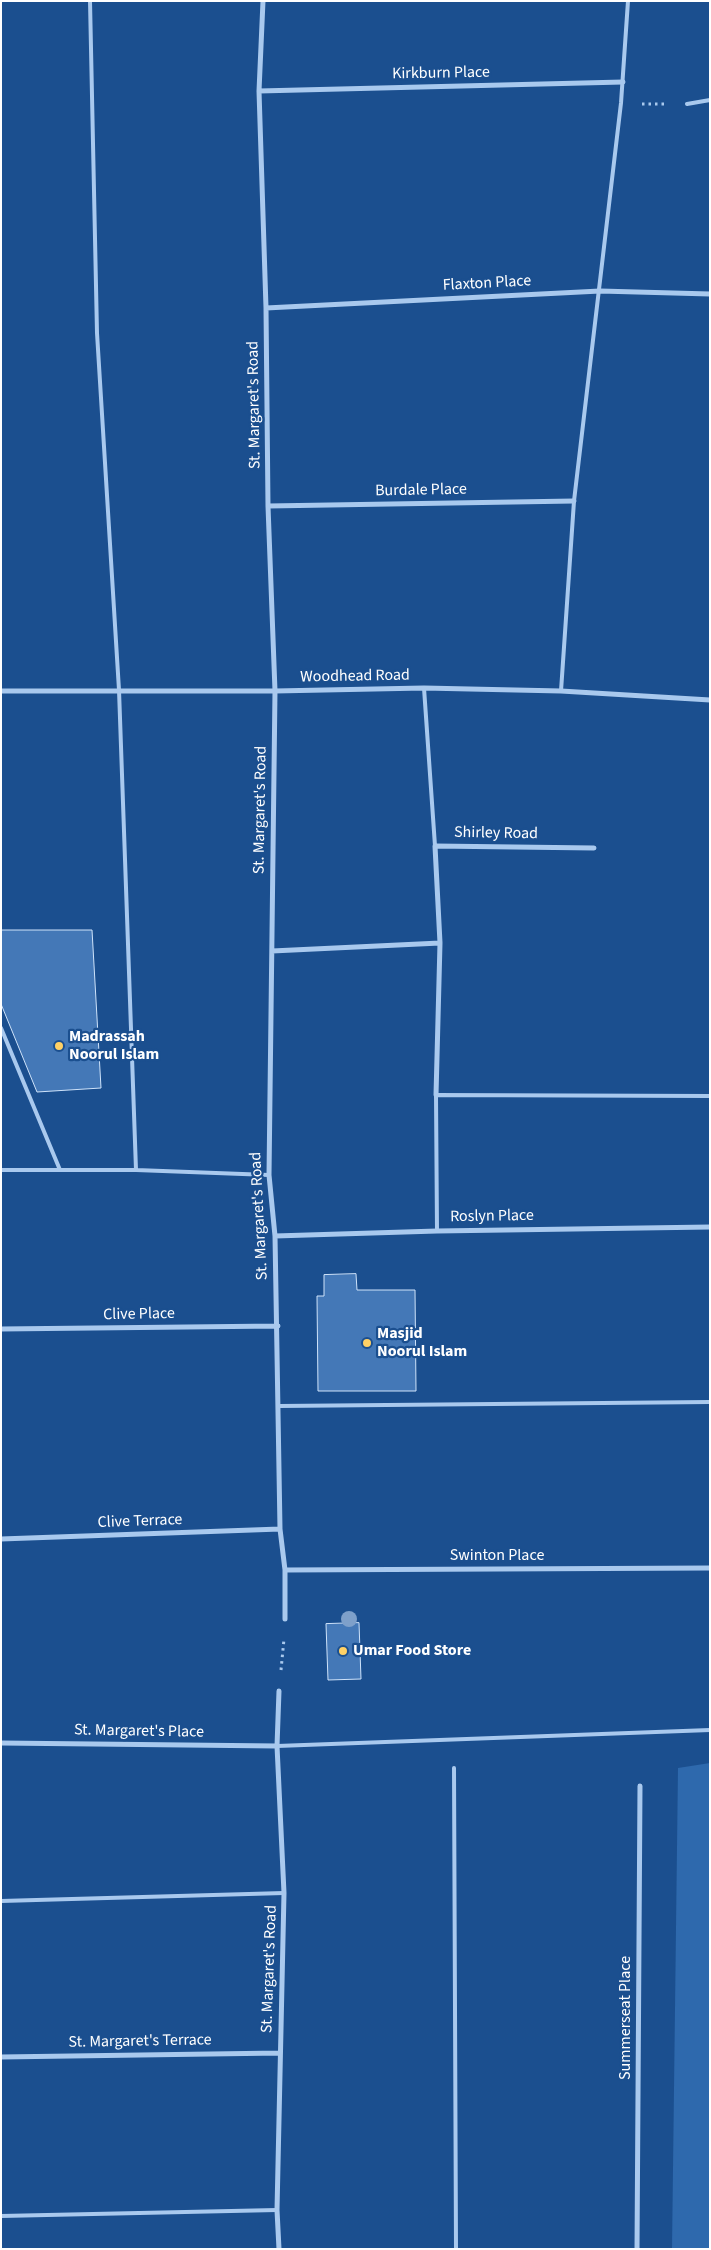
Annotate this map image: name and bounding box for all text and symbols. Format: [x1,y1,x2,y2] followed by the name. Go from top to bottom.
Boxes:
[392,64,490,84] street label: Kirkburn Place
[442,272,532,296] street label: Flaxton Place
[244,341,266,469] street label: St. Margaret's Road
[375,481,467,501] street label: Burdale Place
[300,666,410,688] street label: Woodhead Road
[250,746,272,874] street label: St. Margaret's Road
[454,824,538,844] street label: Shirley Road
[69,1027,159,1065] place label: Madrassah Noorul Islam
[53,1040,65,1052] marker: Madrassah Noorul Islam
[247,1151,273,1281] street label: St. Margaret's Road
[450,1207,534,1227] street label: Roslyn Place
[103,1305,175,1325] street label: Clive Place
[377,1324,467,1362] place label: Masjid Noorul Islam
[361,1337,373,1349] marker: Masjid Noorul Islam
[97,1511,183,1533] street label: Clive Terrace
[450,1546,544,1566] street label: Swinton Place
[353,1641,471,1661] place label: Umar Food Store
[337,1645,349,1657] marker: Umar Food Store
[74,1721,204,1743] street label: St. Margaret's Place
[258,1905,282,2033] street label: St. Margaret's Road
[616,1956,636,2080] street label: Summerseat Place
[68,2031,212,2053] street label: St. Margaret's Terrace

